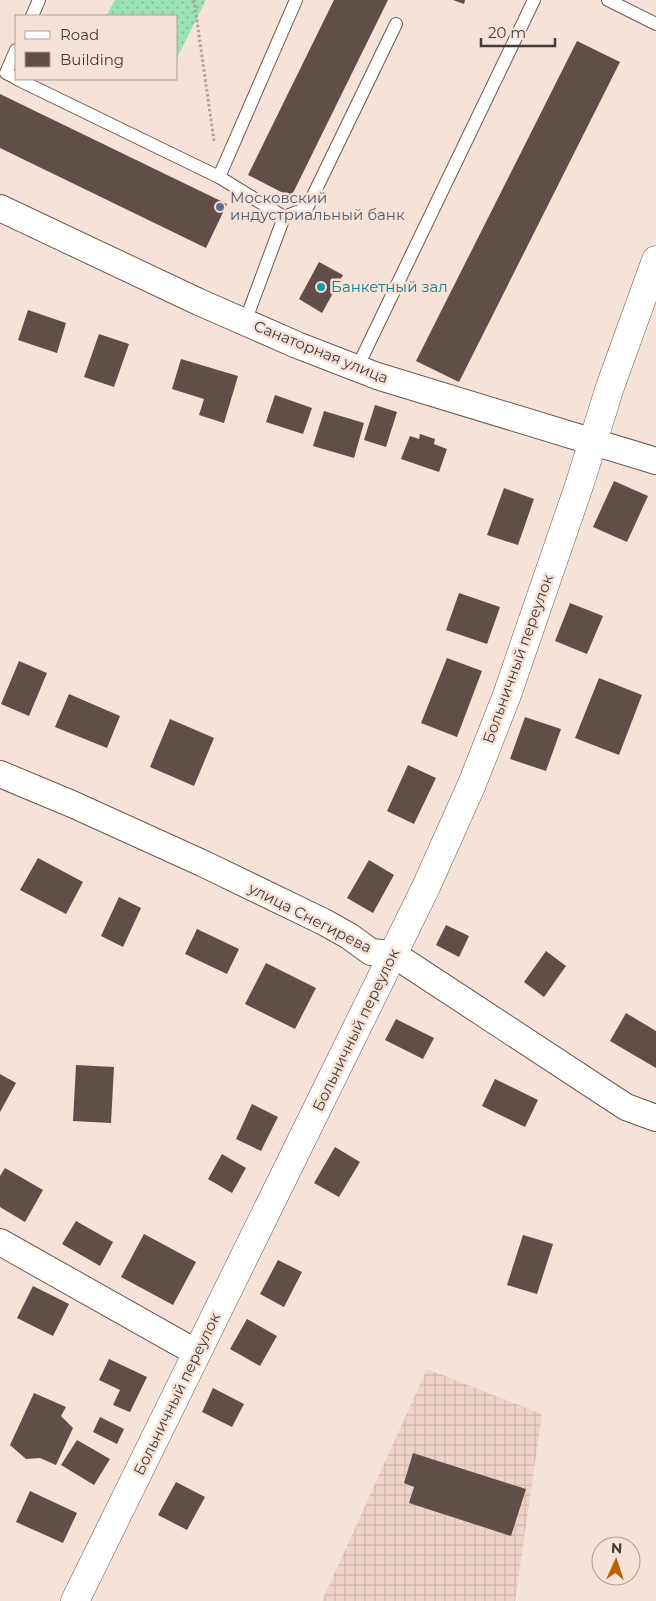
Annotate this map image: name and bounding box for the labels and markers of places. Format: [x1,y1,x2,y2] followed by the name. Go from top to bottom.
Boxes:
[230,188,405,224] place label: Московский индустриальный банк
[214,201,226,213] marker: Московский индустриальный банк
[331,277,448,296] place label: Банкетный зал
[315,281,327,293] marker: Банкетный зал

